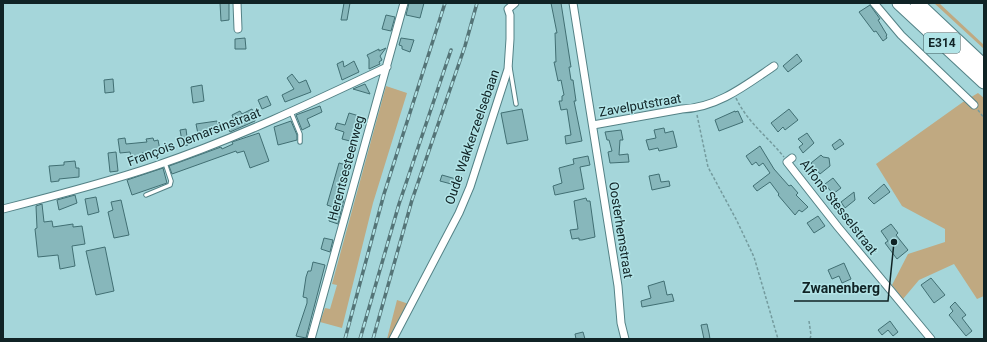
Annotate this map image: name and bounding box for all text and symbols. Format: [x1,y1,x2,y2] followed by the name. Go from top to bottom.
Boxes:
[924,33,960,53] road number: E314
[442,68,502,206] street label: Oude Wakkerzeelsebaan
[598,90,682,120] street label: Zavelputstraat
[125,105,263,169] street label: François Demarsinstraat
[325,114,367,222] street label: Herentsesteenweg
[797,156,881,258] street label: Alfons Stesselstraat
[606,181,636,279] street label: Oosterhemstraat
[794,275,888,301] callout: Zwanenberg
[802,280,880,296] text: Zwanenberg

